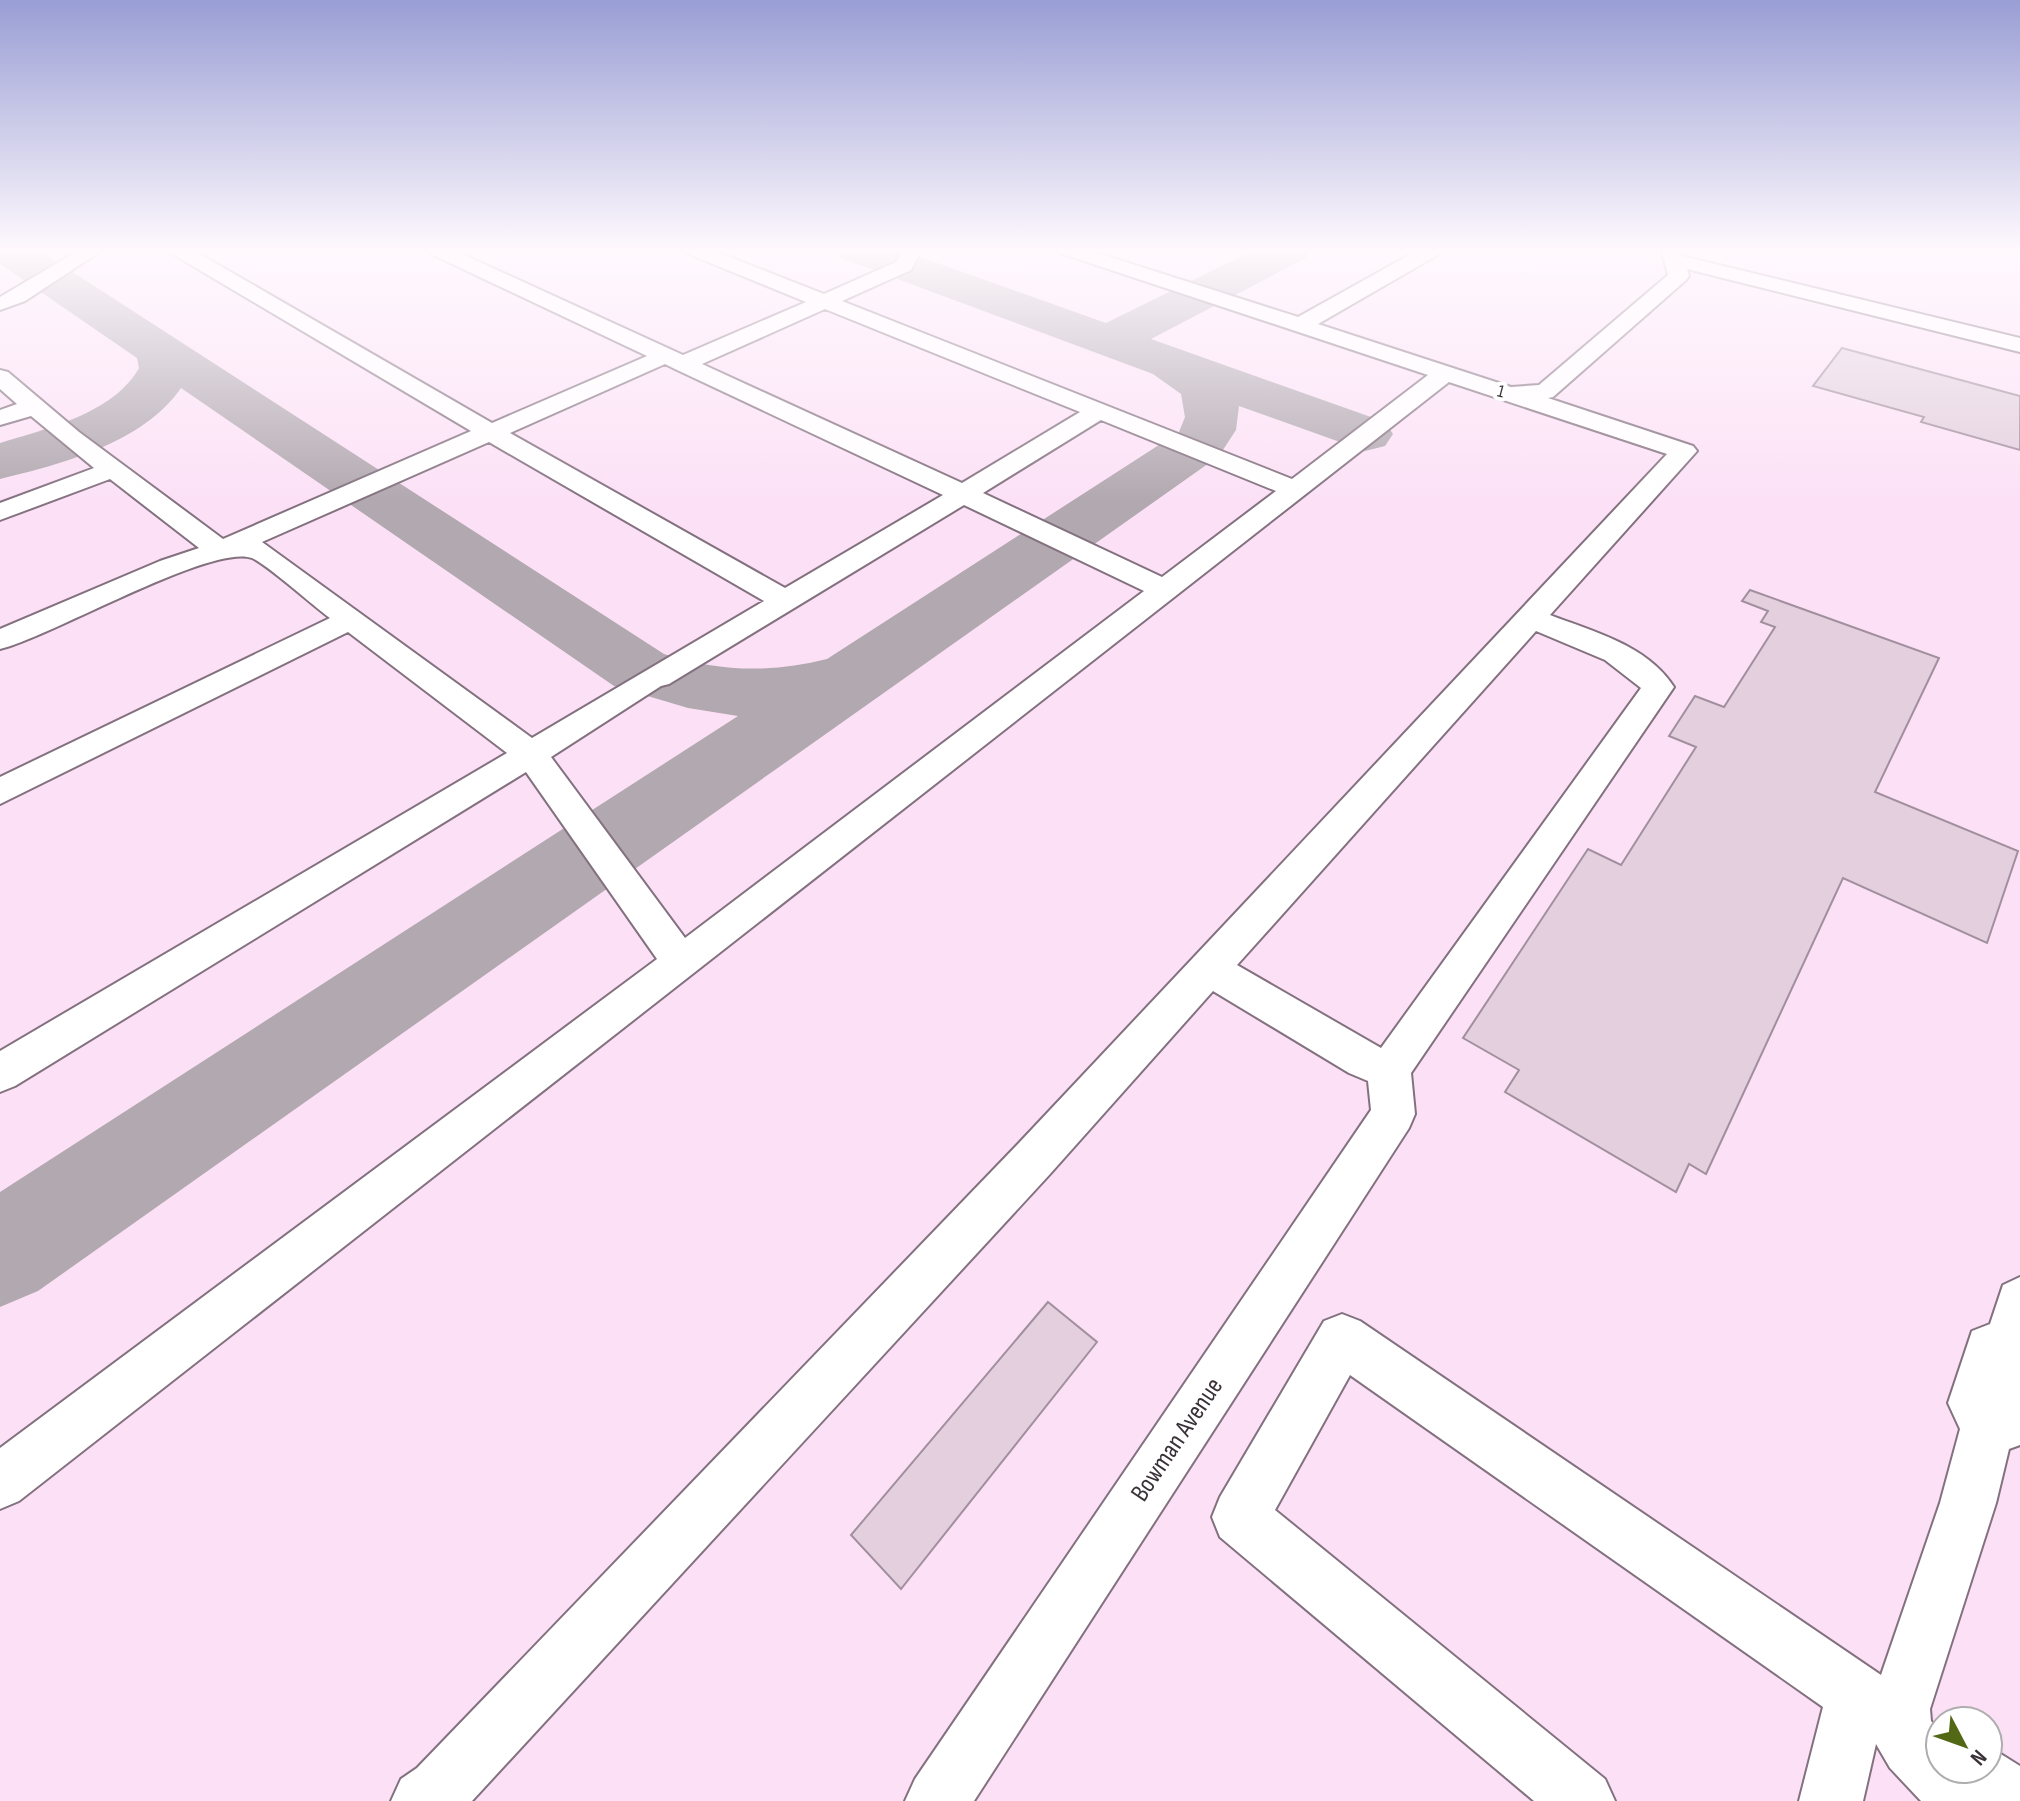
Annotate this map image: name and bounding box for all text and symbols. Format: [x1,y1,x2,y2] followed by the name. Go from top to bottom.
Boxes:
[1495,381,1507,403] street label: 1
[1125,1372,1230,1508] street label: Bowman Avenue
[1924,1705,2004,1785] north arrow
[1964,1744,1992,1770] text: N

